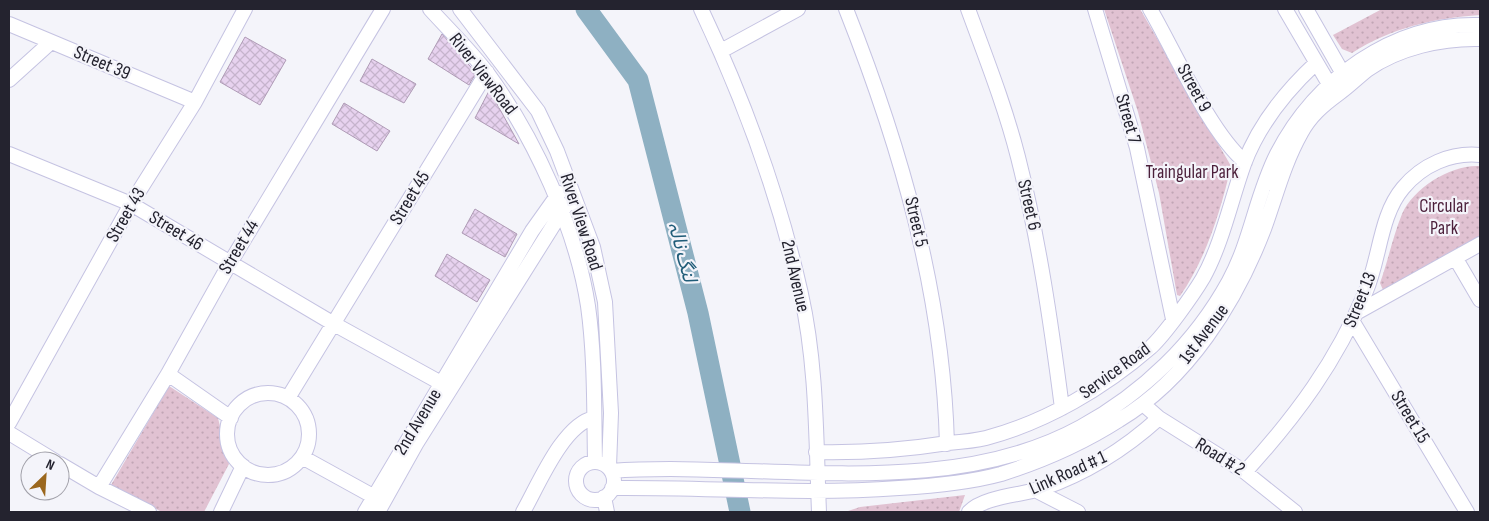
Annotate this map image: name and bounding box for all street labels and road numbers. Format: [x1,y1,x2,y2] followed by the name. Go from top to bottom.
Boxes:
[444,28,522,120] street label: River ViewRoad
[70,41,134,85] street label: Street 39
[1171,60,1217,116] street label: Street 9
[1110,91,1146,147] street label: Street 7
[385,167,435,229] street label: Street 45
[555,171,607,273] street label: River View Road
[1012,177,1046,233] street label: Street 6
[101,184,151,246] street label: Street 43
[899,195,933,249] street label: Street 5
[145,206,207,256] street label: Street 46
[214,216,264,278] street label: Street 44
[776,238,814,314] street label: 2nd Avenue
[1339,269,1381,331] street label: Street 13
[1174,300,1234,368] street label: 1st Avenue
[1075,338,1155,404] street label: Service Road
[389,385,447,459] street label: 2nd Avenue
[1385,386,1435,448] street label: Street 15
[1191,433,1249,481] street label: Road # 2
[1026,446,1110,500] street label: Link Road # 1

